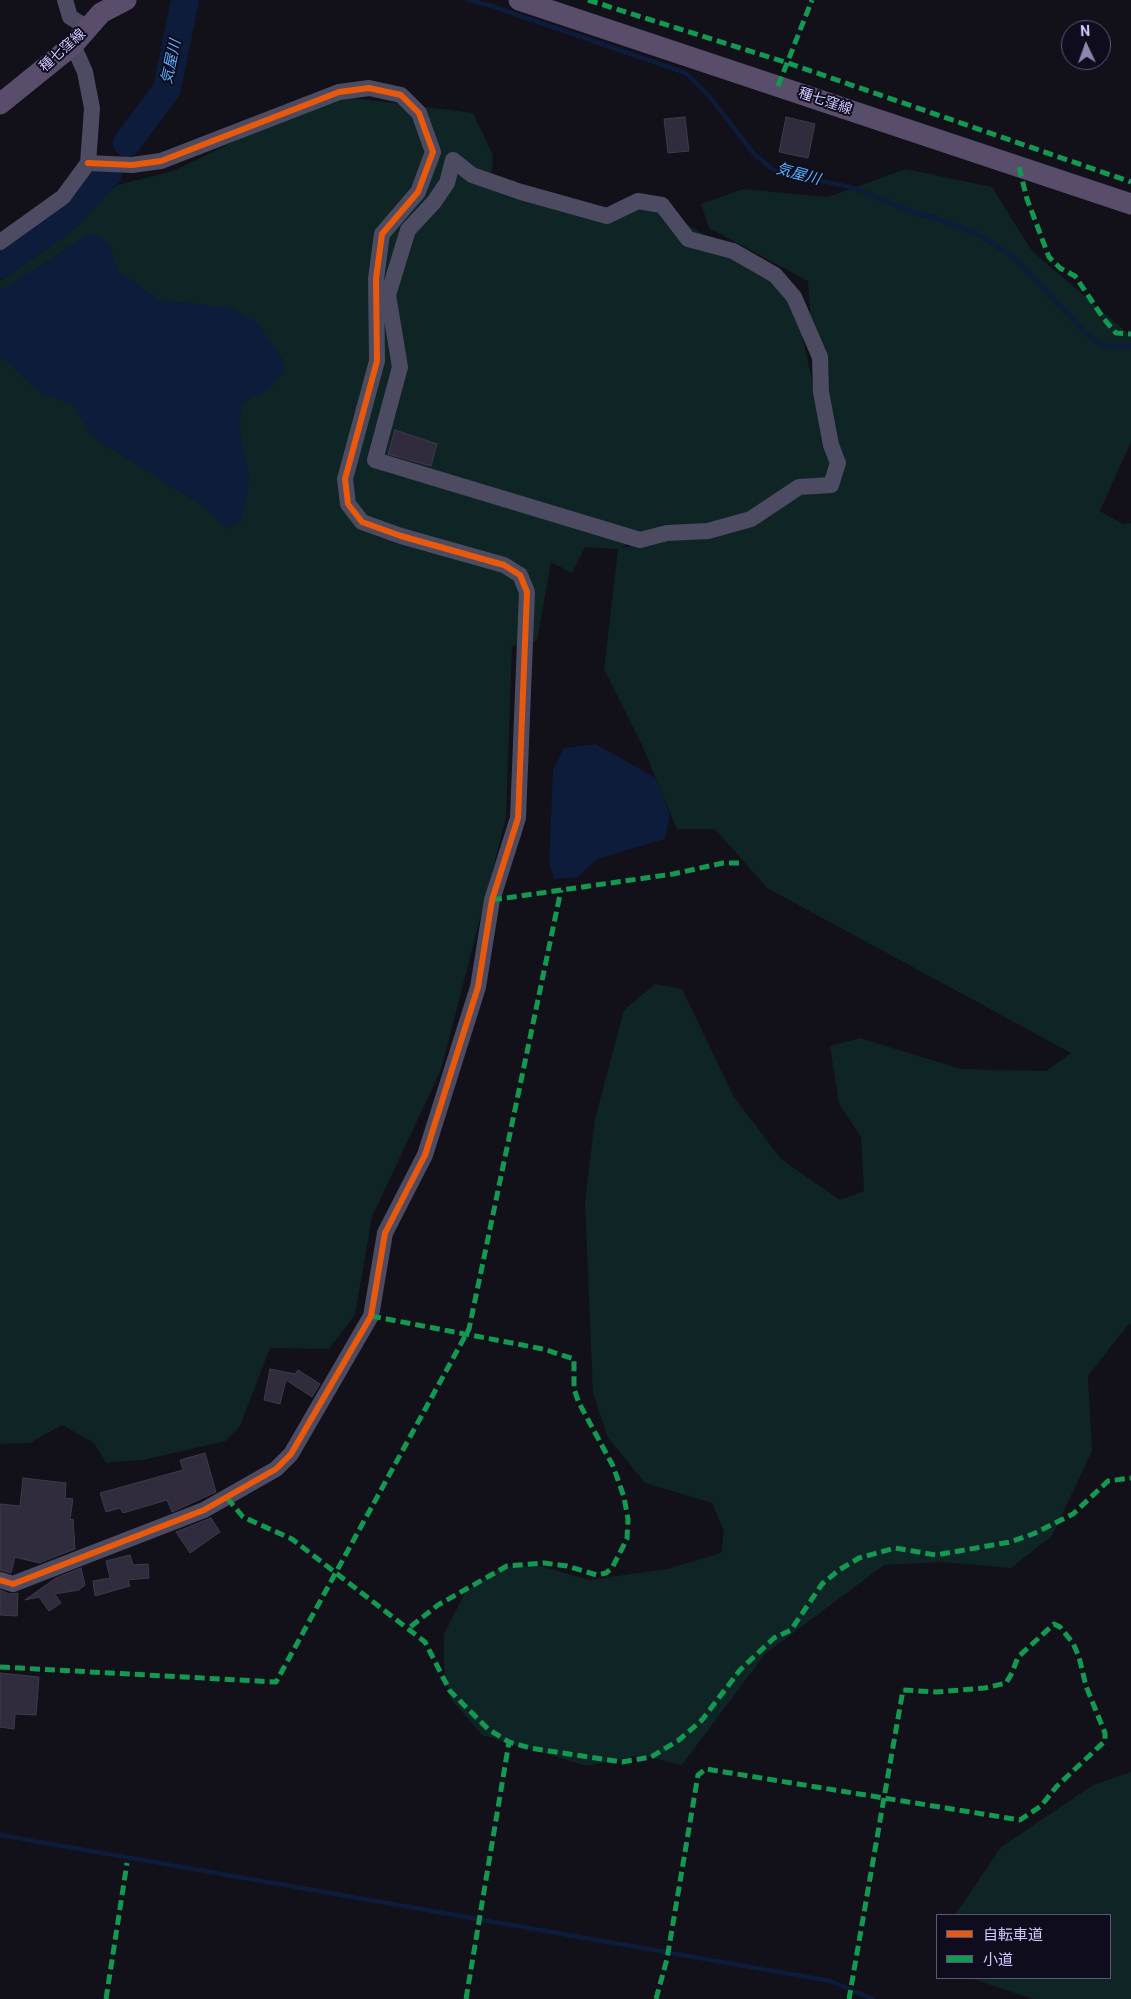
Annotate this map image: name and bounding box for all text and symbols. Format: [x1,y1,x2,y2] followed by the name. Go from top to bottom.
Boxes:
[1061,20,1111,70] north arrow
[1080,23,1091,39] text: N
[37,26,89,76] street label: 種七窪線
[159,38,185,86] water label: 気屋川
[796,85,854,119] street label: 種七窪線
[774,160,822,190] water label: 気屋川
[936,1914,1111,1979] legend
[983,1926,1043,1944] text: 自転車道
[983,1951,1013,1969] text: 小道

